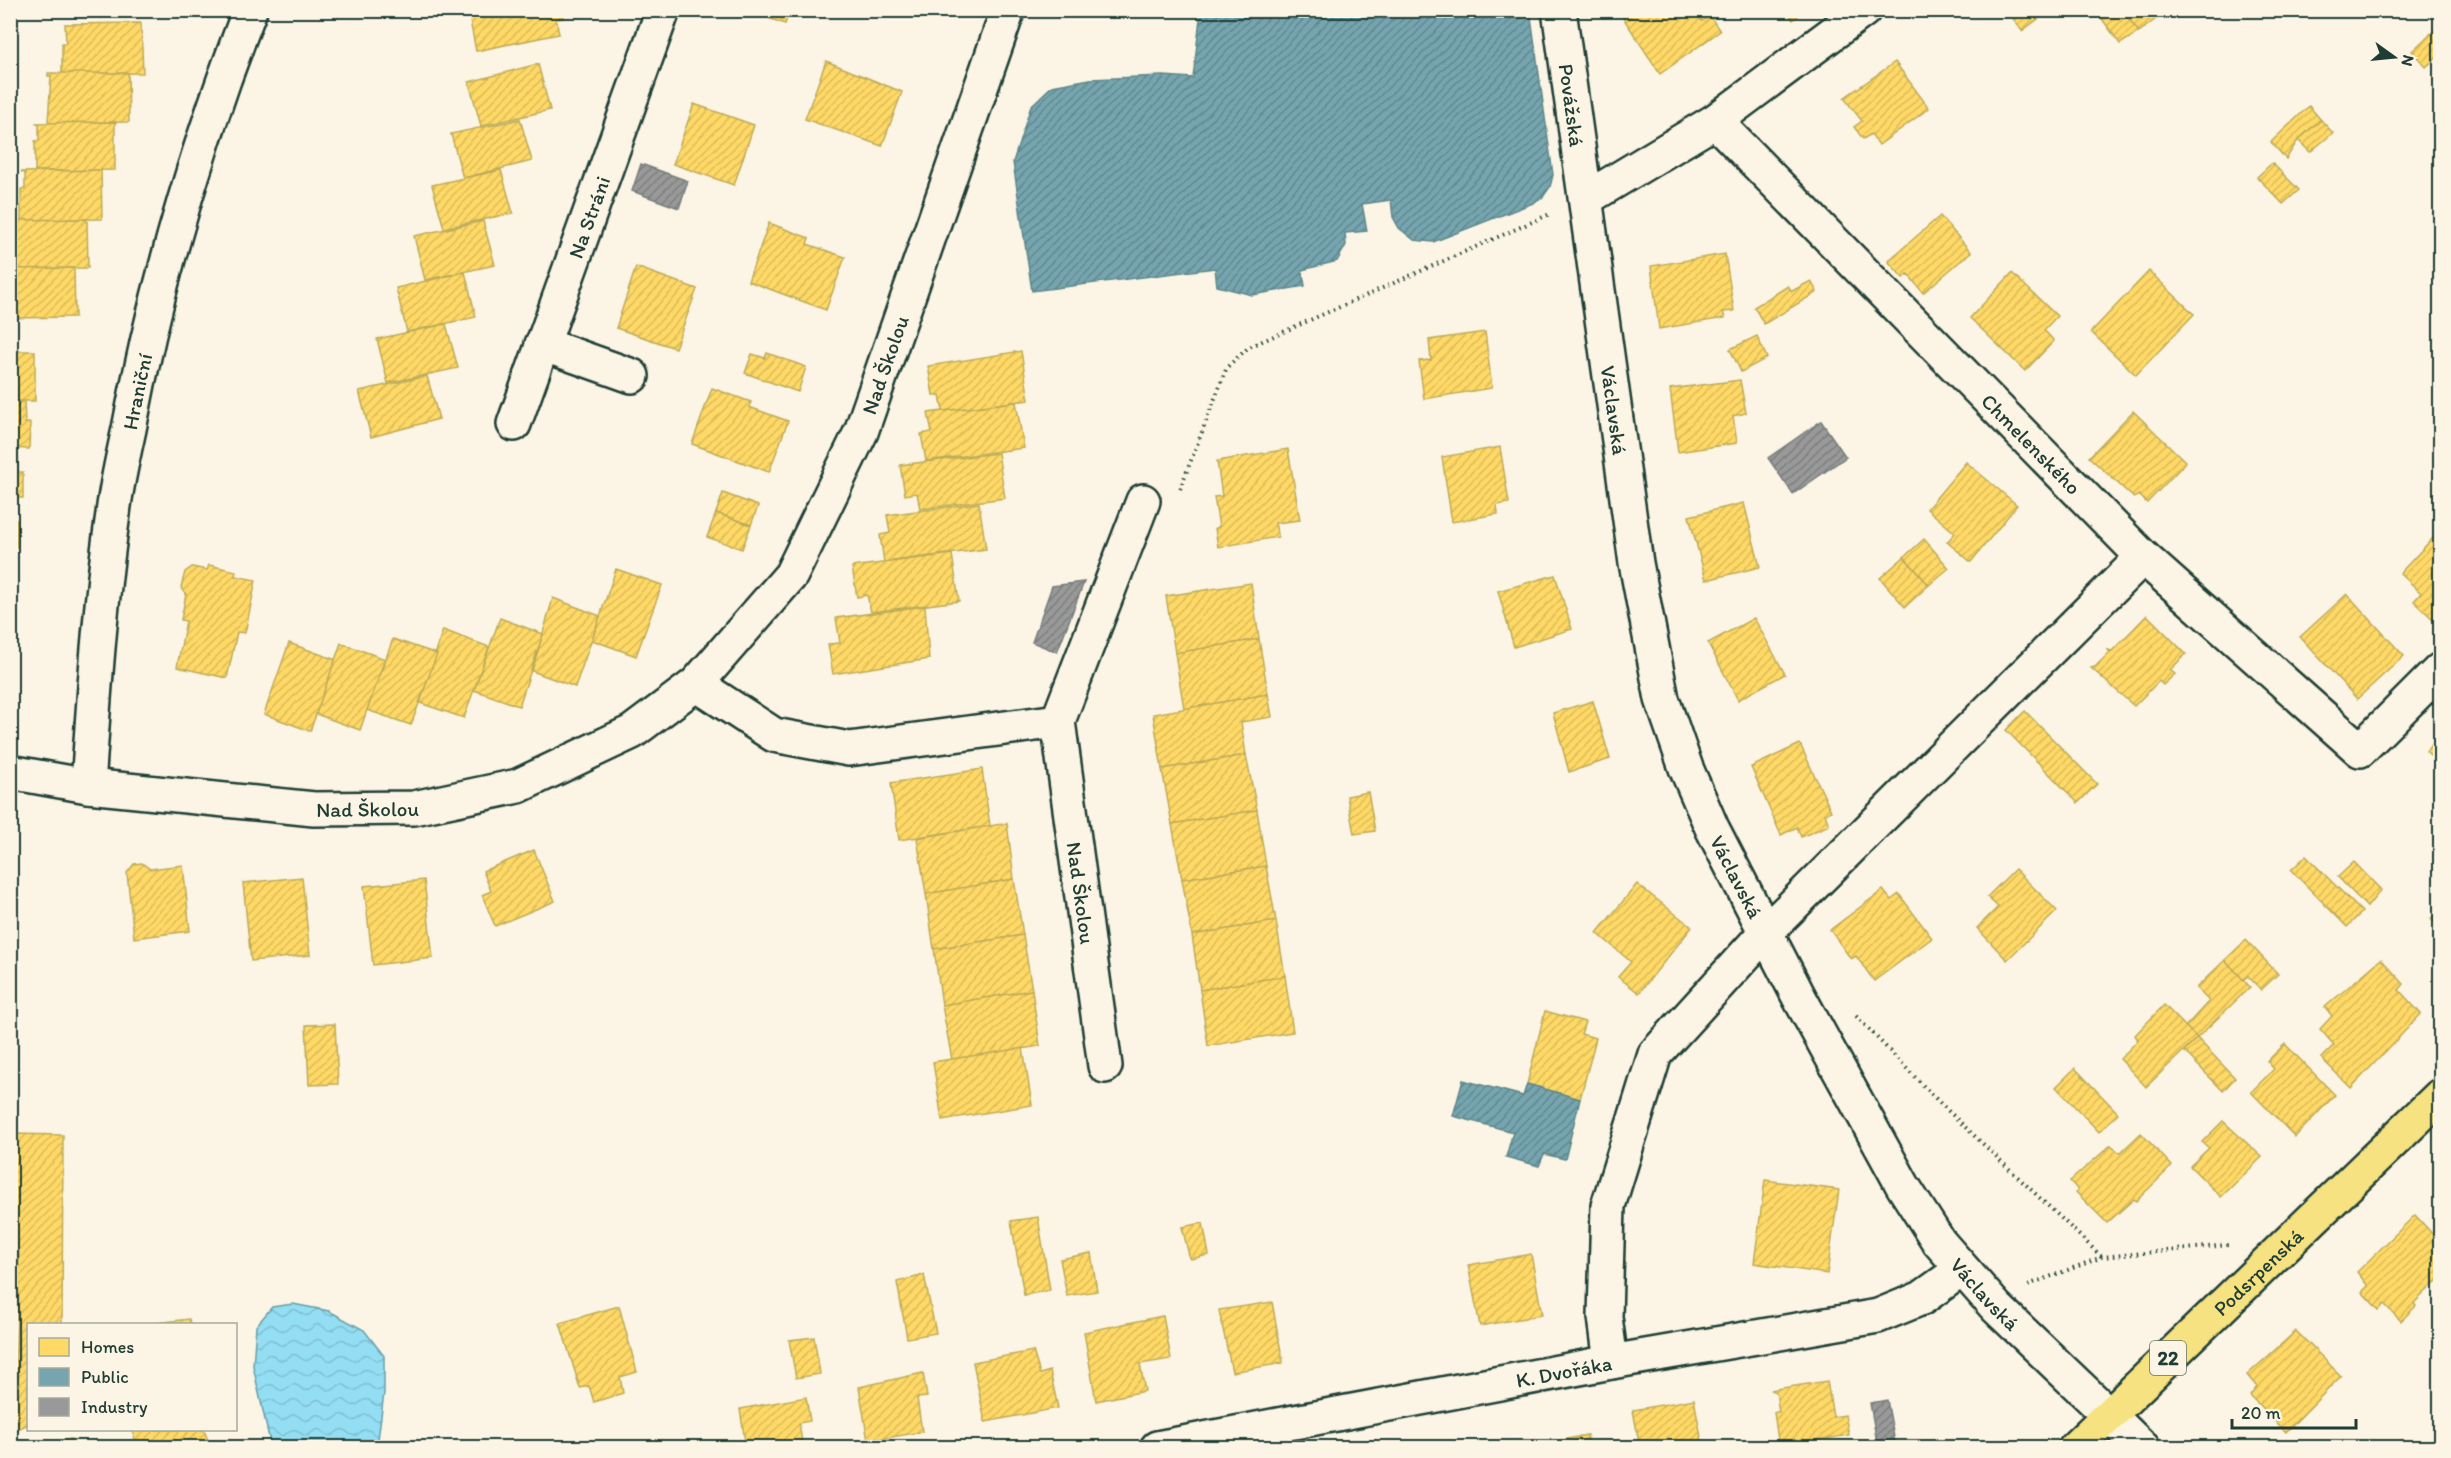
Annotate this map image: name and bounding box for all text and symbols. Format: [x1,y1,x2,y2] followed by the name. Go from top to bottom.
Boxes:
[2364,27,2424,87] north arrow
[2397,53,2419,68] text: N
[1554,62,1590,148] street label: Povážská
[562,172,615,262] street label: Na Stráni
[856,312,913,417] street label: Nad Školou
[117,350,157,432] street label: Hraniční
[1596,364,1633,456] street label: Václavská
[1977,388,2087,499] street label: Chmelenského
[316,795,420,821] street label: Nad Školou
[1705,831,1769,922] street label: Václavská
[1061,840,1101,946] street label: Nad Školou
[2208,1223,2308,1321] street label: Podsrpenská
[1946,1252,2025,1335] street label: Václavská
[27,1323,237,1431] legend
[81,1336,134,1358] text: Homes
[2150,1341,2186,1375] road number: 22
[1514,1350,1614,1392] street label: K. Dvořáka
[81,1366,129,1388] text: Public
[2232,1392,2356,1430] scale bar
[81,1396,148,1418] text: Industry
[2241,1402,2281,1424] text: 20 m

